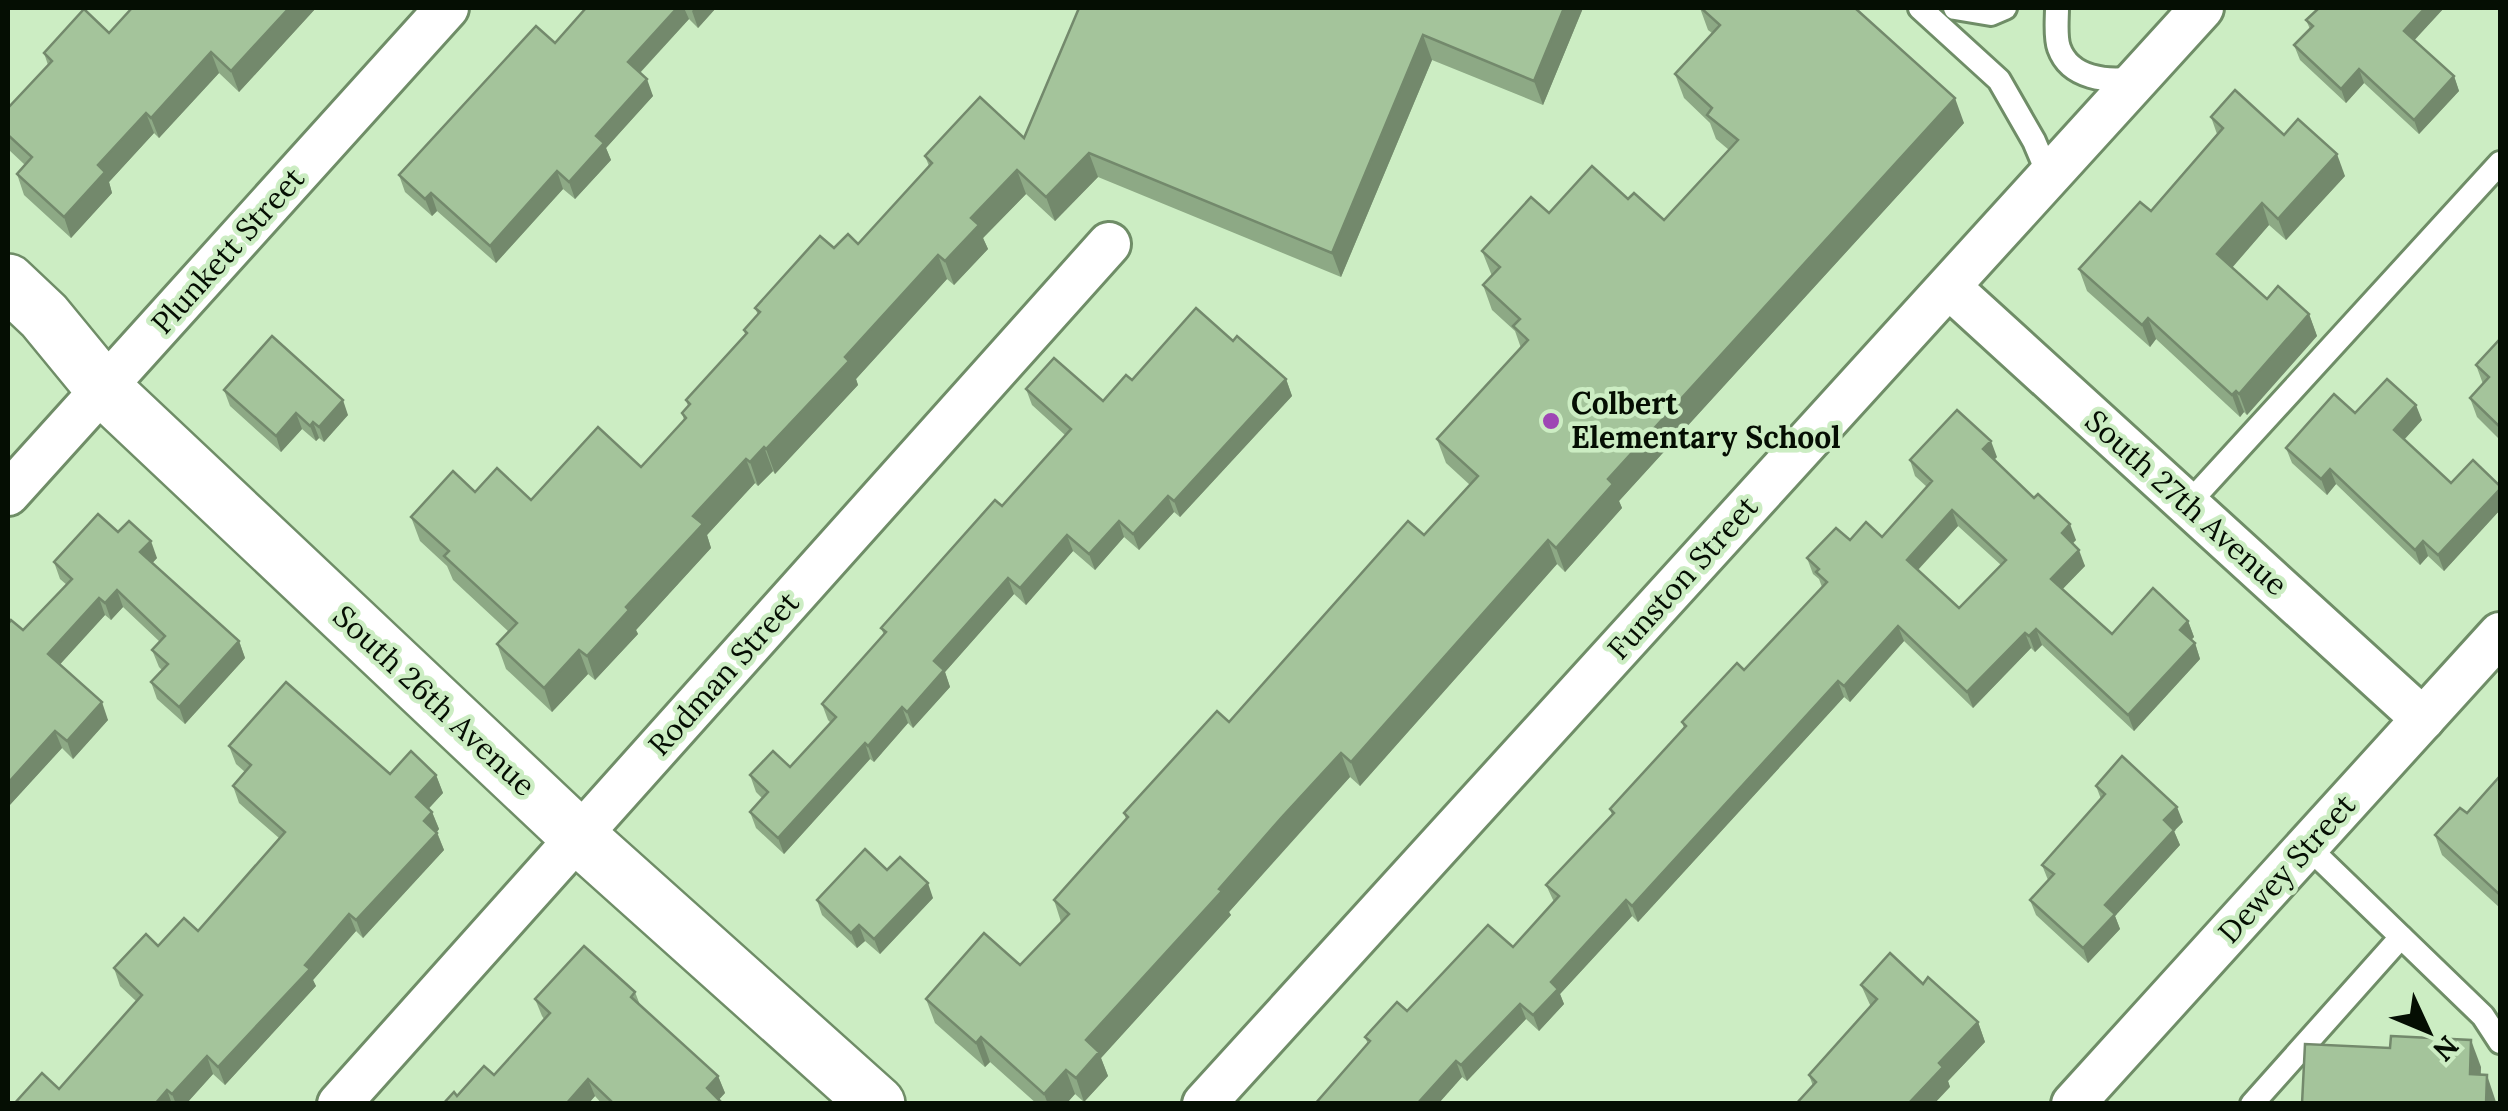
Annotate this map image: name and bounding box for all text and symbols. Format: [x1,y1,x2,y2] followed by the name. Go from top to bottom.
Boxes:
[143,159,312,341] street label: Plunkett Street
[1571,384,1841,457] place label: Colbert Elementary School
[2078,401,2296,603] street label: South 27th Avenue
[1540,410,1562,432] marker: Colbert Elementary School
[1599,488,1766,667] street label: Funston Street
[640,583,807,763] street label: Rodman Street
[326,597,544,804] street label: South 26th Avenue
[2210,786,2364,951] street label: Dewey Street
[2378,981,2478,1081] north arrow
[2426,1028,2466,1069] text: N

